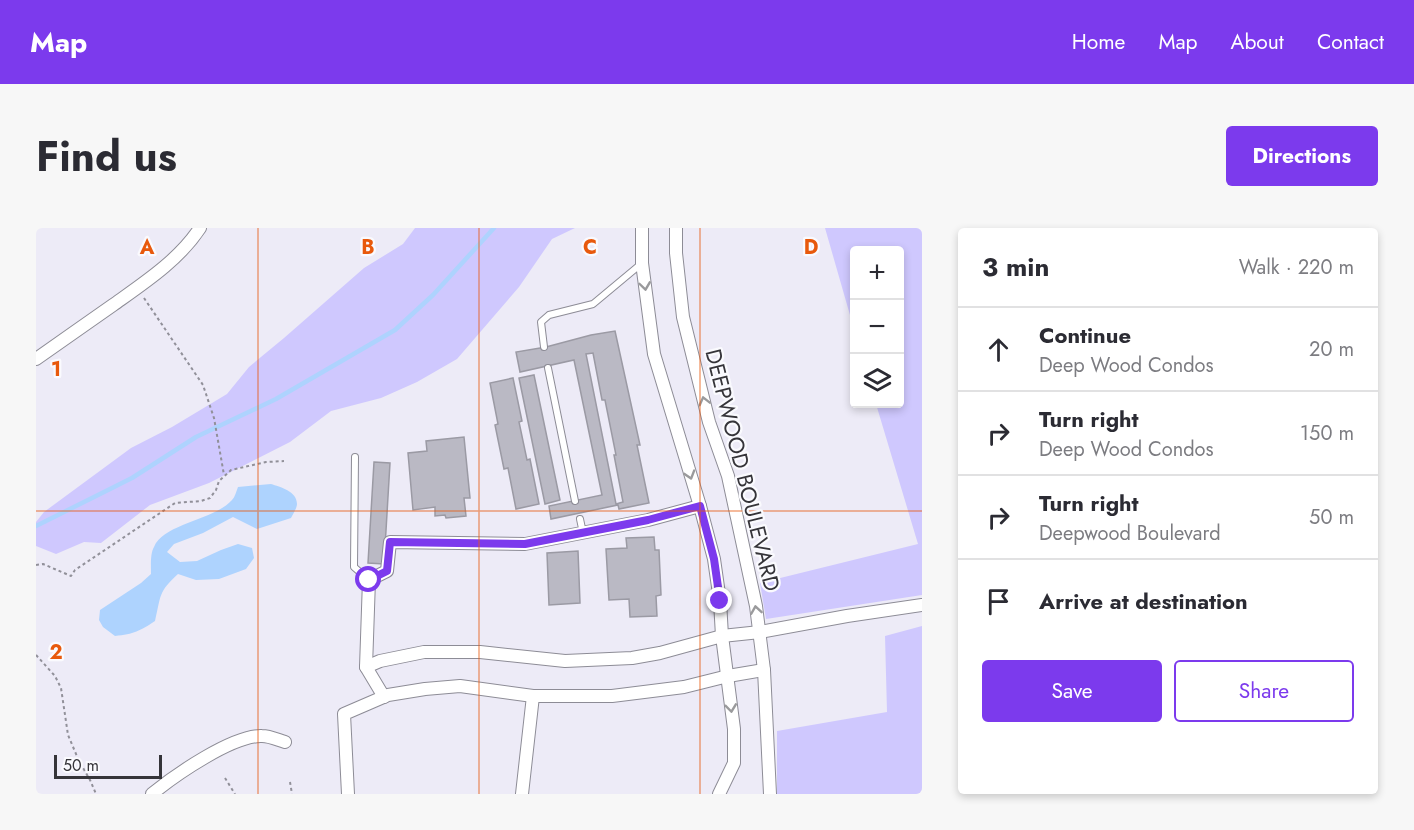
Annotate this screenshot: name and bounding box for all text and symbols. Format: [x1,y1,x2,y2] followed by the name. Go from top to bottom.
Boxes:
[30,22,87,63] text: Map
[1072,27,1125,57] text: Home
[1158,27,1198,57] text: Map
[1231,27,1284,57] text: About
[1317,27,1384,57] text: Contact
[36,126,177,187] text: Find us
[1226,126,1378,186] button: Directions
[139,233,155,262] text: A
[361,233,375,262] text: B
[583,233,597,262] text: C
[804,233,818,262] text: D
[850,246,904,408] map controls
[850,246,904,300] button: +
[982,248,1049,286] text: 3 min
[1239,253,1354,282] text: Walk · 220 m
[638,282,651,291] one-way arrow
[850,300,904,354] button: −
[1039,319,1131,351] text: Continue
[982,333,1015,366] icon: ahead
[1309,335,1354,364] text: 20 m
[697,346,789,594] street label: DEEPWOOD BOULEVARD
[1039,351,1214,380] text: Deep Wood Condos
[850,354,904,408] button: layers
[51,355,61,384] text: 1
[698,396,711,406] one-way arrow
[1039,403,1139,435] text: Turn right
[982,417,1015,450] icon: right
[1300,419,1354,448] text: 150 m
[1039,435,1214,464] text: Deep Wood Condos
[683,469,696,480] one-way arrow
[1039,487,1139,519] text: Turn right
[982,501,1015,534] icon: right
[1309,503,1354,532] text: 50 m
[1039,519,1221,548] text: Deepwood Boulevard
[355,566,381,592] route start
[982,585,1015,618] icon: arrive
[1039,585,1248,617] text: Arrive at destination
[706,587,732,613] route end
[751,606,763,615] one-way arrow
[49,638,63,667] text: 2
[982,660,1162,722] button: Save
[1174,660,1354,722] button: Share
[725,703,737,713] one-way arrow
[54,752,162,780] scale bar
[63,754,99,777] text: 50 m

